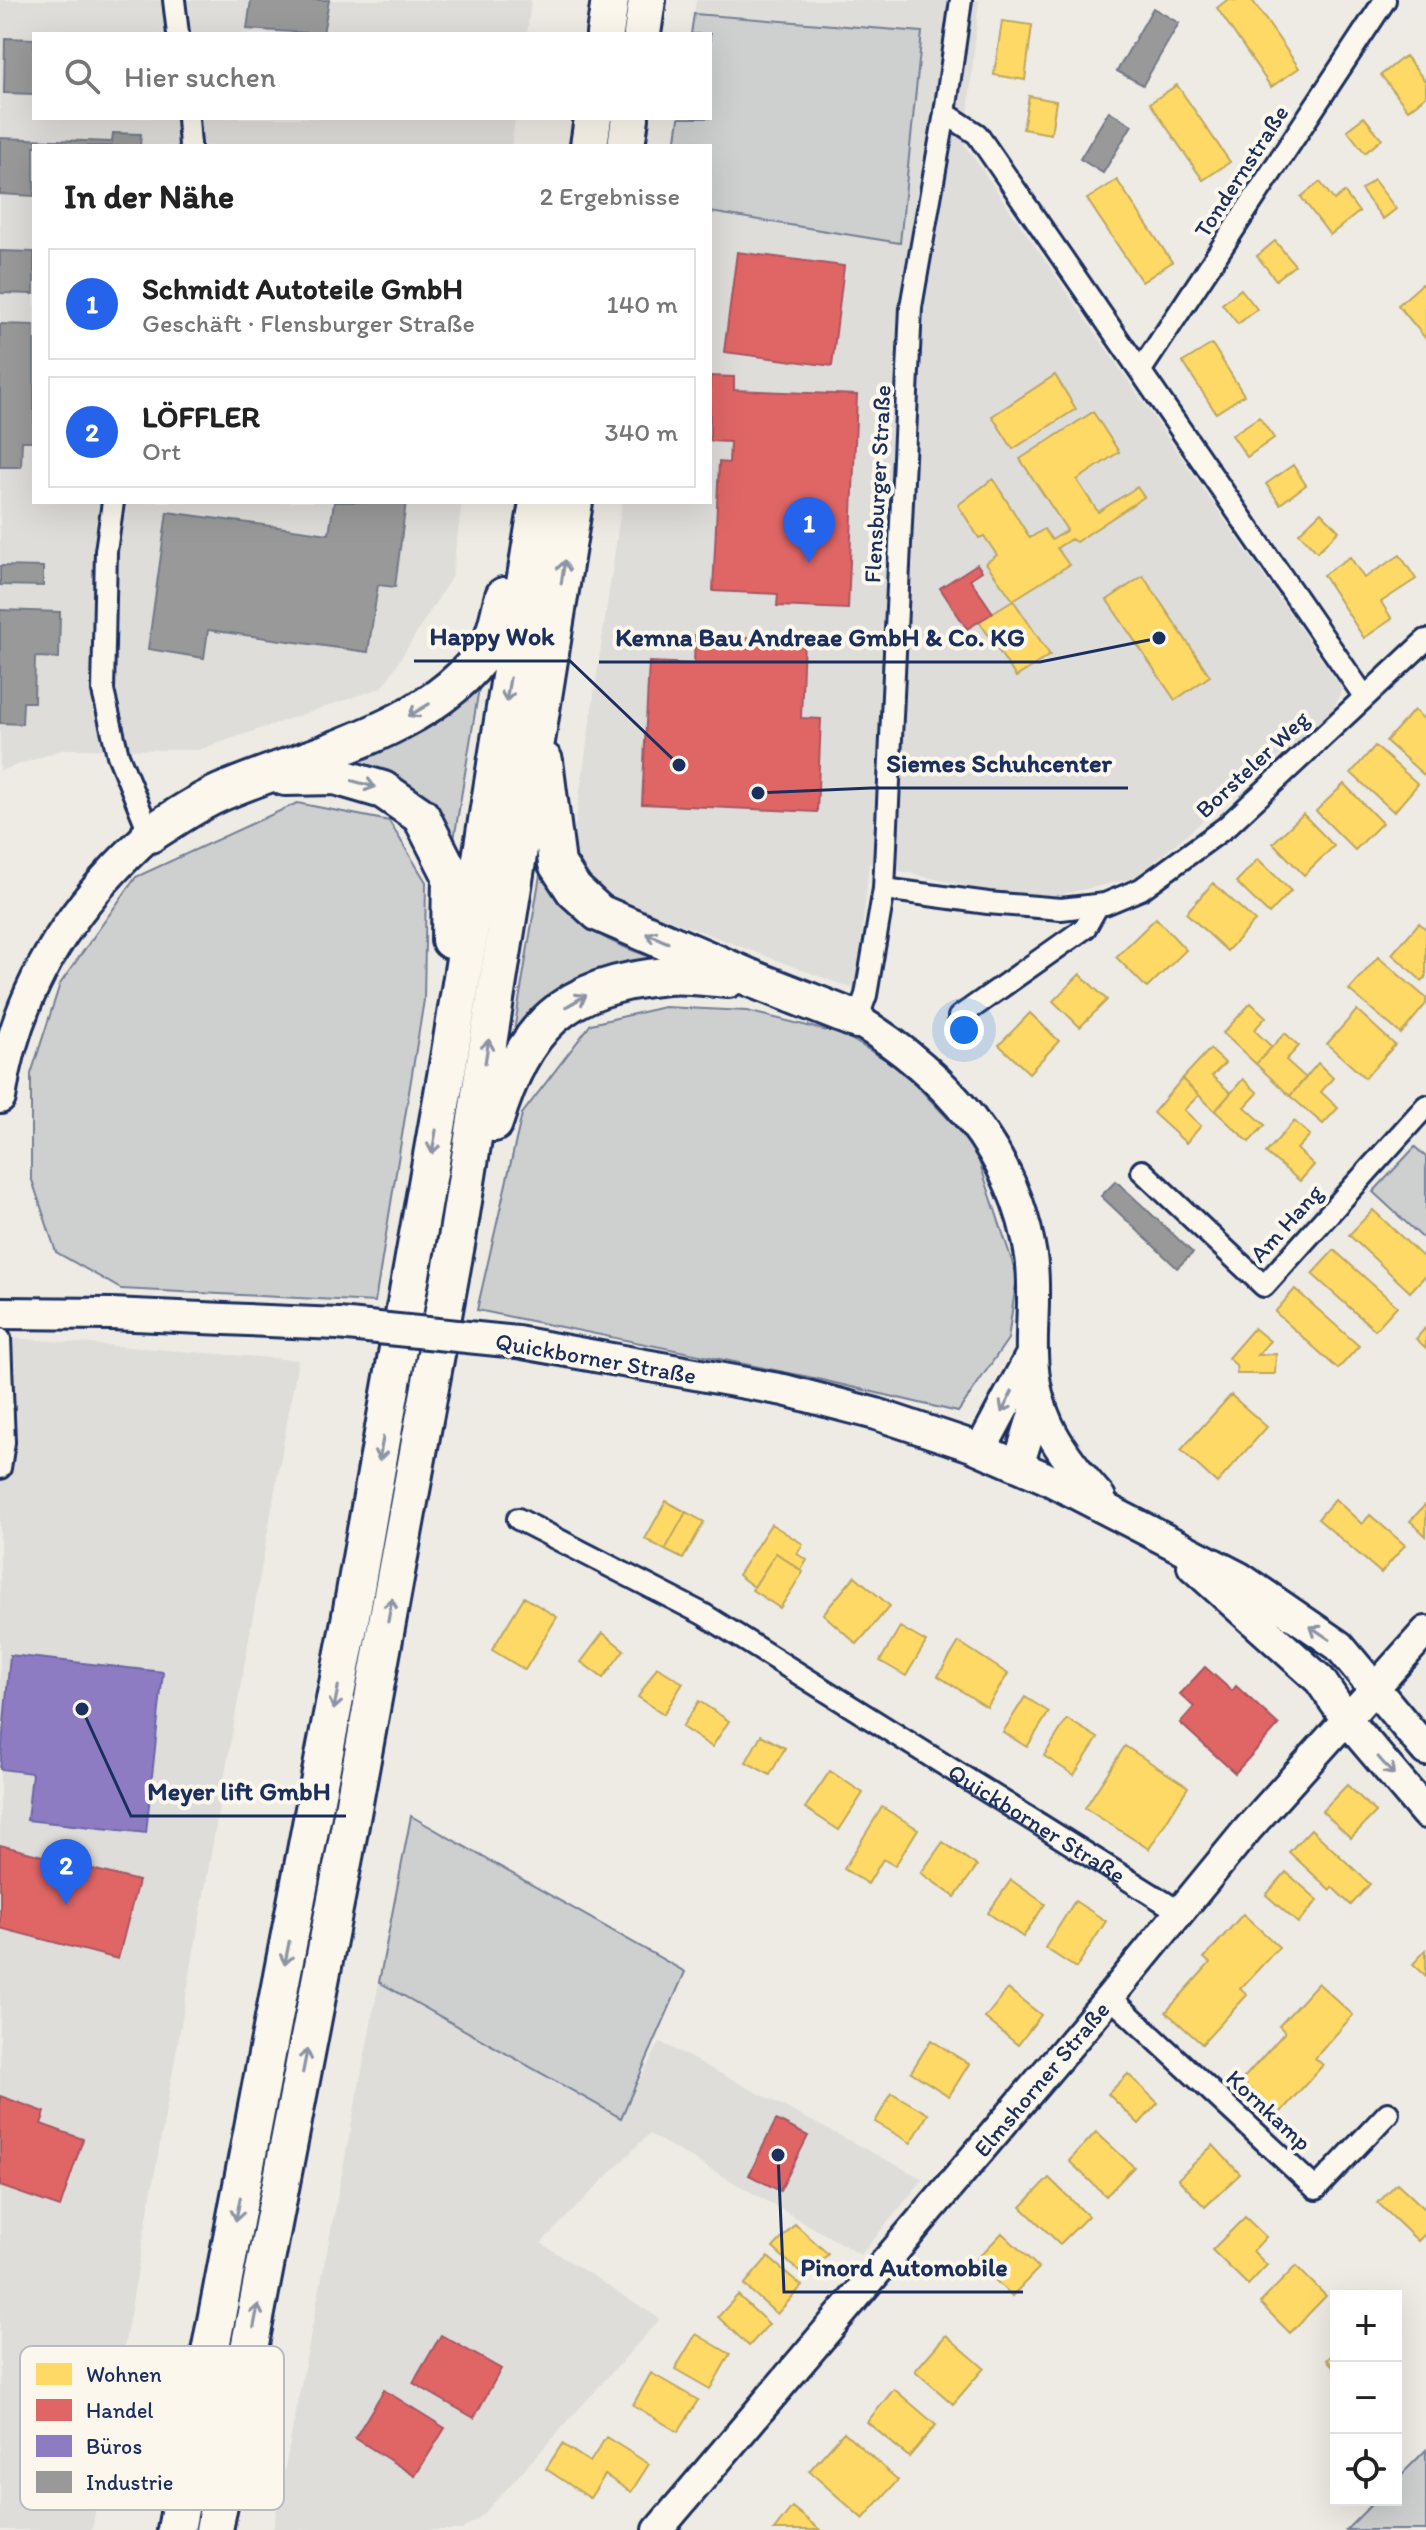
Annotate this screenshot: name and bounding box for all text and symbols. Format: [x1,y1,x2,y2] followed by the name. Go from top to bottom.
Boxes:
[32,32,712,120] search box
[60,54,104,98] icon: search
[124,58,276,95] text: Hier suchen
[1187,99,1295,243] street label: Tondernstraße
[64,176,234,217] text: In der Nähe
[540,180,680,212] text: 2 Ergebnisse
[142,270,463,307] text: Schmidt Autoteile GmbH
[86,288,98,320] text: 1
[607,288,678,320] text: 140 m
[142,307,475,339] text: Geschäft · Flensburger Straße
[857,384,897,584] street label: Flensburger Straße
[142,398,260,435] text: LÖFFLER
[85,416,99,448] text: 2
[604,416,678,448] text: 340 m
[142,435,181,467] text: Ort
[783,497,835,563] pin: 1
[556,560,571,585] one-way arrow
[414,611,570,661] callout: Happy Wok
[599,612,1040,662] callout: Kemna Bau Andreae GmbH & Co. KG
[429,620,555,652] text: Happy Wok
[615,621,1025,653] text: Kemna Bau Andreae GmbH & Co. KG
[500,676,515,702] one-way arrow
[408,702,431,718] one-way arrow
[1189,704,1315,824] street label: Borsteler Weg
[871,738,1128,788] callout: Siemes Schuhcenter
[886,747,1113,779] text: Siemes Schuhcenter
[351,777,377,792] one-way arrow
[645,930,670,945] one-way arrow
[564,992,588,1008] one-way arrow
[944,1010,984,1050] your location
[480,1039,495,1064] one-way arrow
[426,1129,441,1154] one-way arrow
[1243,1177,1329,1268] street label: Am Hang
[493,1326,699,1390] street label: Quickborner Straße
[999,1390,1015,1414] one-way arrow
[372,1436,387,1461] one-way arrow
[383,1598,398,1623] one-way arrow
[1310,1625,1332,1641] one-way arrow
[327,1685,342,1710] one-way arrow
[1377,1756,1395,1776] one-way arrow
[943,1757,1131,1889] street label: Quickborner Straße
[131,1766,346,1816] callout: Meyer lift GmbH
[147,1775,331,1807] text: Meyer lift GmbH
[40,1839,92,1905] pin: 2
[278,1940,293,1965] one-way arrow
[967,1995,1115,2162] street label: Elmshorner Straße
[298,2049,313,2074] one-way arrow
[1220,2063,1318,2157] street label: Kornkamp
[230,2195,245,2221] one-way arrow
[784,2242,1023,2292] callout: Pinord Automobile
[800,2251,1008,2283] text: Pinord Automobile
[1330,2290,1402,2506] map controls
[1330,2290,1402,2362] button: +
[249,2304,264,2329] one-way arrow
[20,2346,284,2510] legend
[86,2361,162,2388] text: Wohnen
[1330,2362,1402,2434] button: −
[86,2397,154,2424] text: Handel
[86,2433,142,2460] text: Büros
[1330,2434,1402,2506] button: locate
[86,2469,173,2496] text: Industrie

